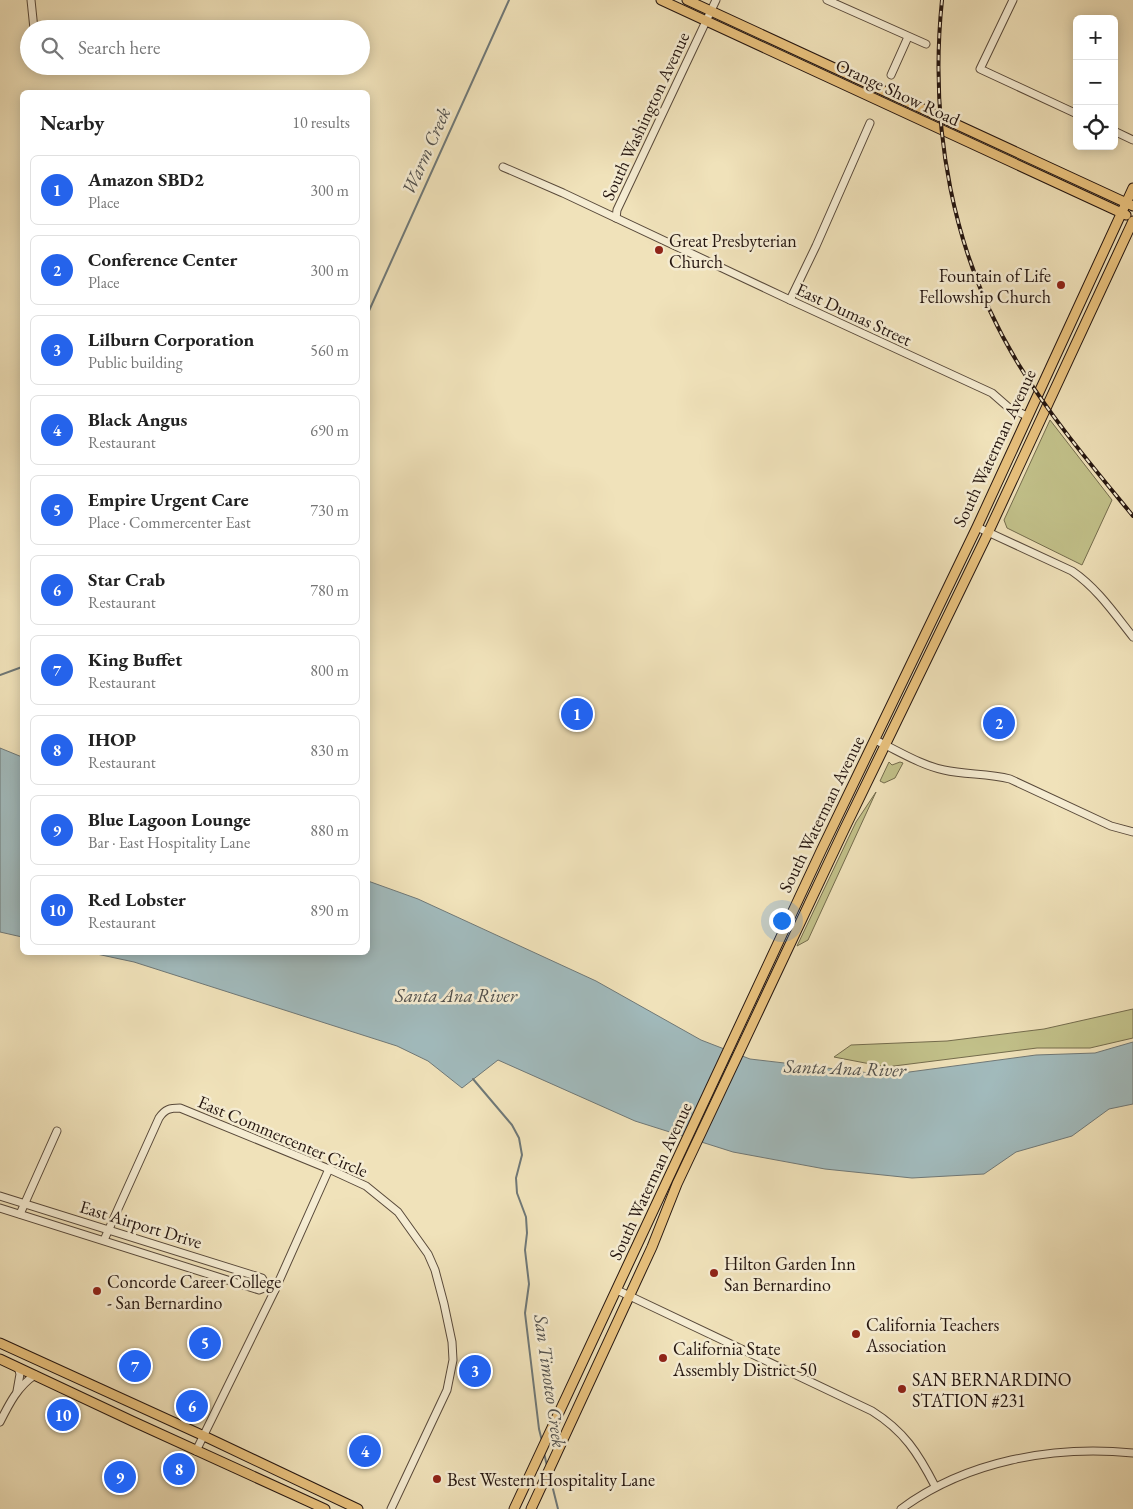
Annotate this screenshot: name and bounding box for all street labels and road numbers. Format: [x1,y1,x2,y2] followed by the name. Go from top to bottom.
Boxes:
[596,28,694,204] street label: South Washington Avenue
[832,53,965,131] street label: Orange Show Road
[792,277,916,351] street label: East Dumas Street
[947,365,1041,531] street label: South Waterman Avenue
[773,732,869,896] street label: South Waterman Avenue
[195,1090,371,1182] street label: East Commercenter Circle
[603,1098,697,1264] street label: South Waterman Avenue
[77,1194,205,1254] street label: East Airport Drive

